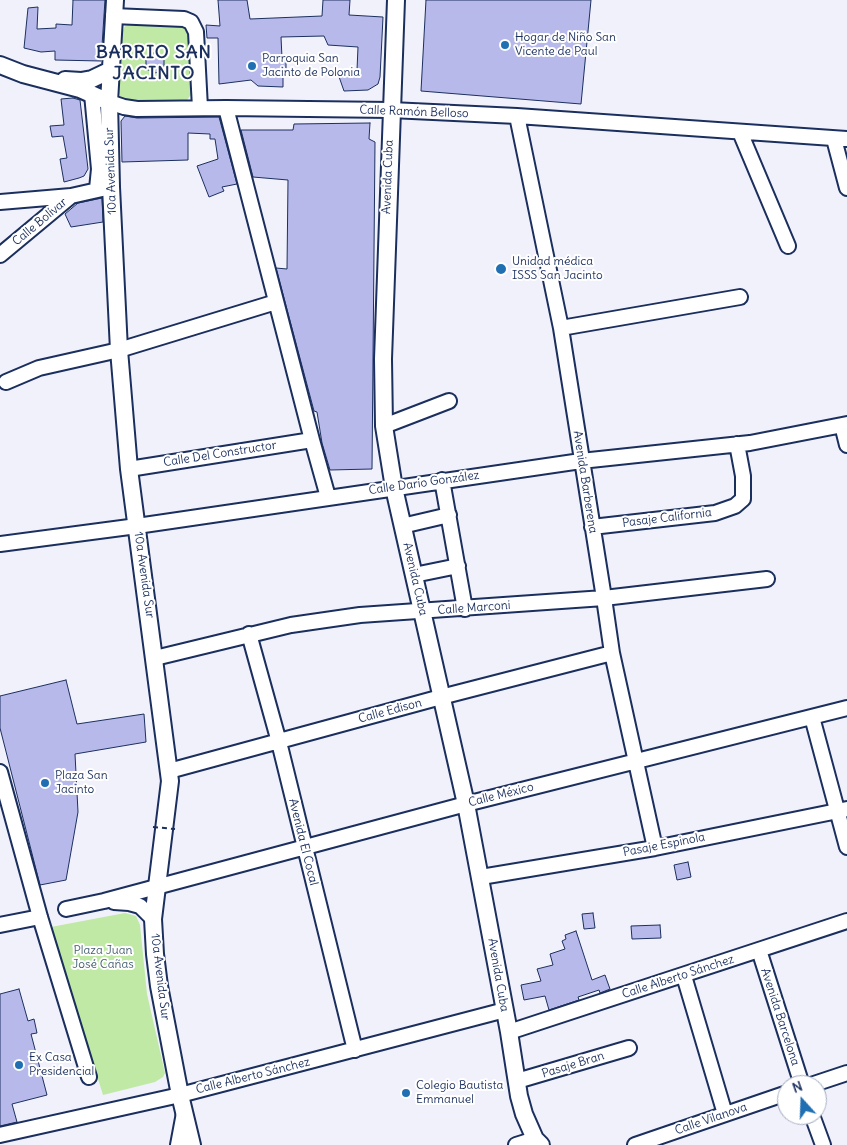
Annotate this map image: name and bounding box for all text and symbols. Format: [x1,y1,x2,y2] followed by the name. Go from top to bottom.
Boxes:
[515,31,616,59] place label: Hogar de Niño San Vicente de Paul
[499,39,511,51] marker: Hogar de Niño San Vicente de Paul
[95,42,213,84] district label: BARRIO SAN JACINTO
[262,52,360,80] place label: Parroquia San Jacinto de Polonia
[246,60,258,72] marker: Parroquia San Jacinto de Polonia
[359,103,469,121] street label: Calle Ramón Belloso
[102,127,120,215] street label: 10a Avenida Sur
[380,140,396,214] street label: Avenida Cuba
[10,195,70,249] street label: Calle Bolívar
[512,255,603,283] place label: Unidad médica ISSS San Jacinto
[494,262,508,276] marker: Unidad médica ISSS San Jacinto
[570,430,600,534] street label: Avenida Barberena
[162,438,278,470] street label: Calle Del Constructor
[368,468,480,498] street label: Calle Darío González
[621,505,713,531] street label: Pasaje California
[131,531,157,619] street label: 10a Avenida Sur
[400,541,430,617] street label: Avenida Cuba
[437,598,511,618] street label: Calle Marconi
[357,696,423,726] street label: Calle Edison
[55,769,108,797] place label: Plaza San Jacinto
[39,777,51,789] marker: Plaza San Jacinto
[467,780,535,810] street label: Calle México
[285,797,321,887] street label: Avenida El Cocal
[622,830,706,860] street label: Pasaje Espinola
[148,933,172,1021] street label: 10a Avenida Sur
[484,937,512,1013] street label: Avenida Cuba
[72,944,134,972] park label: Plaza Juan José Cañas
[620,952,736,1002] street label: Calle Alberto Sánchez
[757,967,803,1067] street label: Avenida Barcelona
[540,1049,606,1081] street label: Pasaje Bran
[29,1051,94,1079] place label: Ex Casa Presidencial
[194,1055,312,1097] street label: Calle Alberto Sánchez
[13,1059,25,1071] marker: Ex Casa Presidencial
[777,1075,827,1125] north arrow
[790,1077,805,1097] text: N
[416,1079,503,1107] place label: Colegio Bautista Emmanuel
[400,1087,412,1099] marker: Colegio Bautista Emmanuel
[673,1100,749,1138] street label: Calle Vilanova

